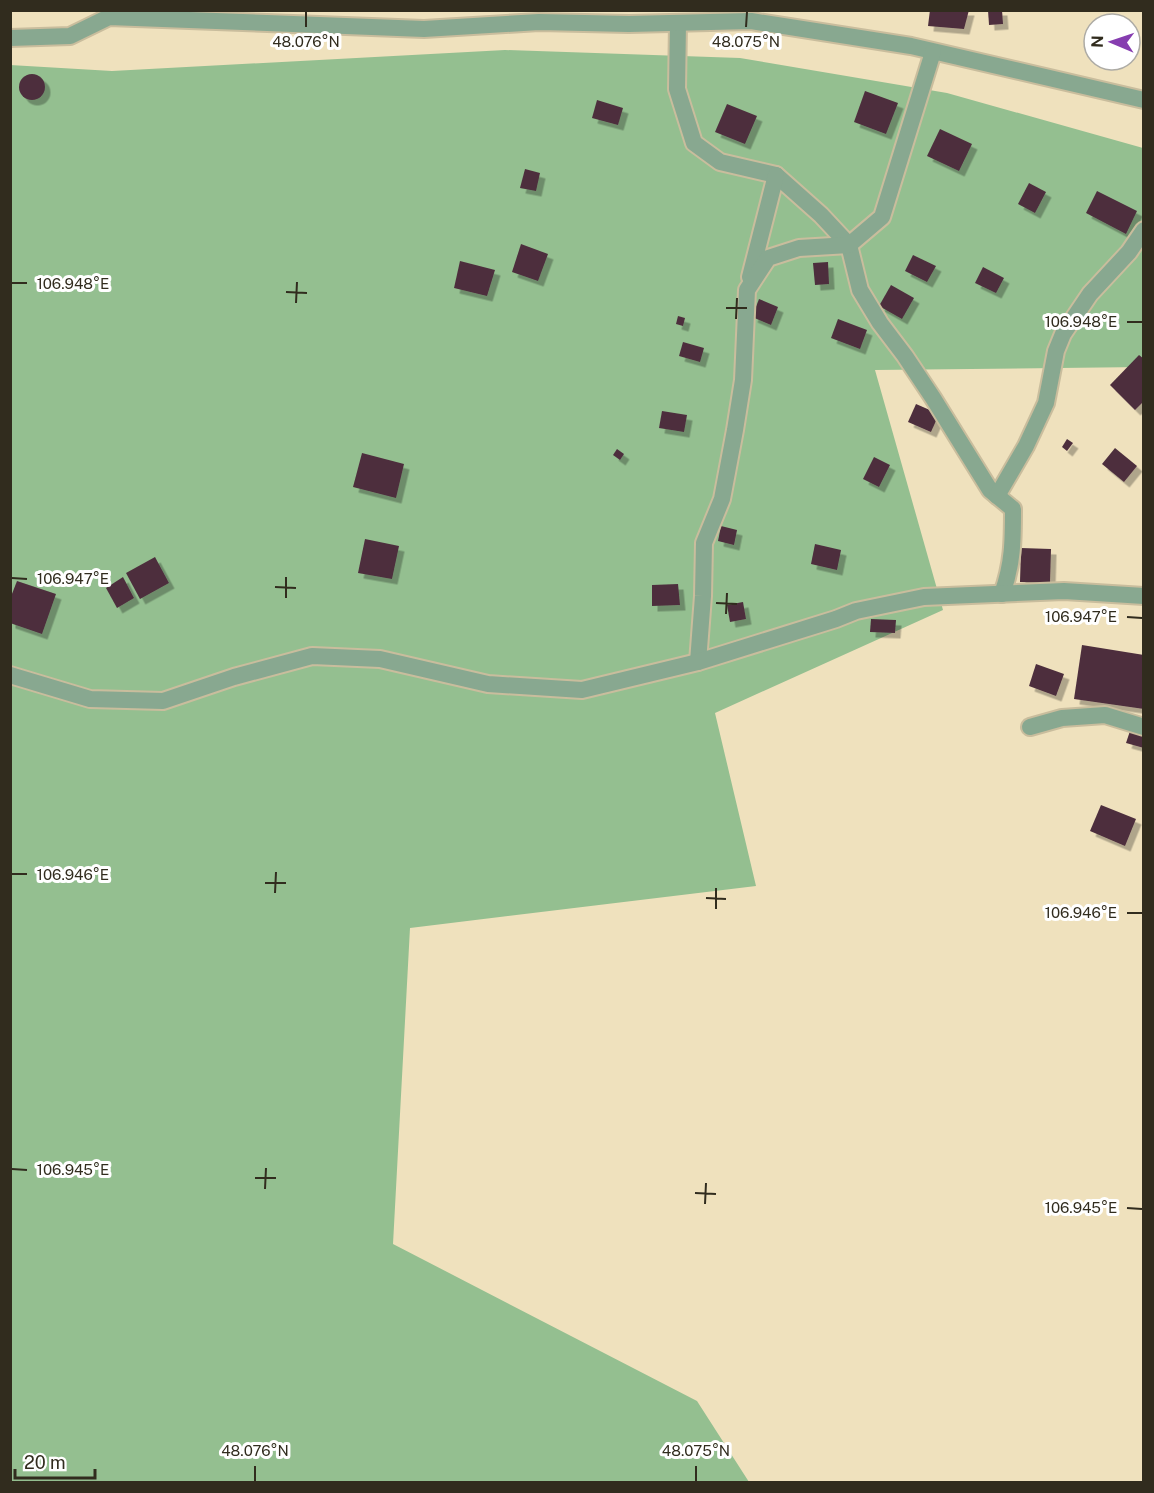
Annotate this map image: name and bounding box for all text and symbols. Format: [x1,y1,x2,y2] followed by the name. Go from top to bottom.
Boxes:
[1082,12,1142,72] north arrow
[272,33,340,50] text: 48.076°N
[712,33,780,50] text: 48.075°N
[1088,35,1107,48] text: N
[37,275,109,292] text: 106.948°E
[1045,313,1117,330] text: 106.948°E
[37,570,109,587] text: 106.947°E
[1045,608,1117,625] text: 106.947°E
[37,866,109,883] text: 106.946°E
[1045,904,1117,921] text: 106.946°E
[37,1161,109,1178] text: 106.945°E
[1045,1199,1117,1216] text: 106.945°E
[15,1442,94,1480] scale bar
[221,1442,289,1459] text: 48.076°N
[662,1442,730,1459] text: 48.075°N
[24,1452,66,1473] text: 20 m

